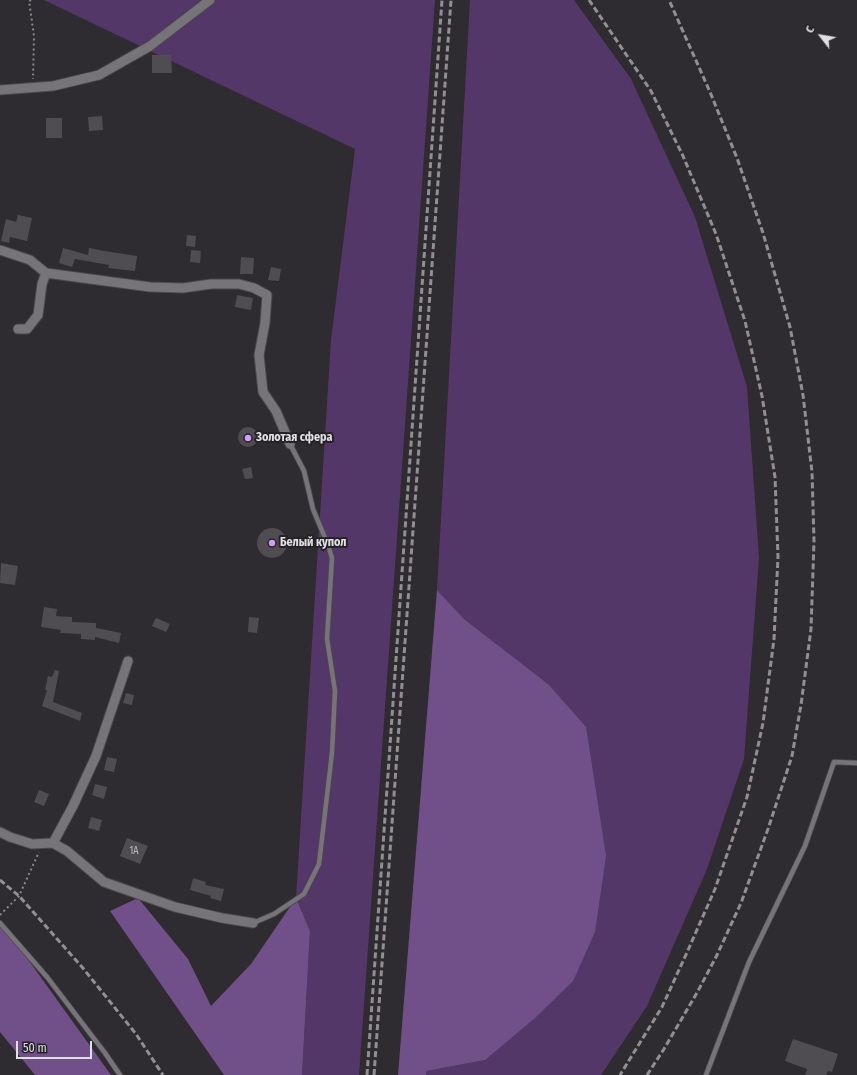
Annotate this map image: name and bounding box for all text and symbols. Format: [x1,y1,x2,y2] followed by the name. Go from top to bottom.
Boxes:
[801,16,841,56] north arrow
[803,24,817,35] text: С
[256,431,332,445] place label: Золотая сфера
[243,433,253,443] marker: Золотая сфера
[280,536,346,550] place label: Белый купол
[267,538,277,548] marker: Белый купол
[129,845,139,857] house number: 1А
[18,1033,94,1059] scale bar
[23,1041,47,1055] text: 50 m

